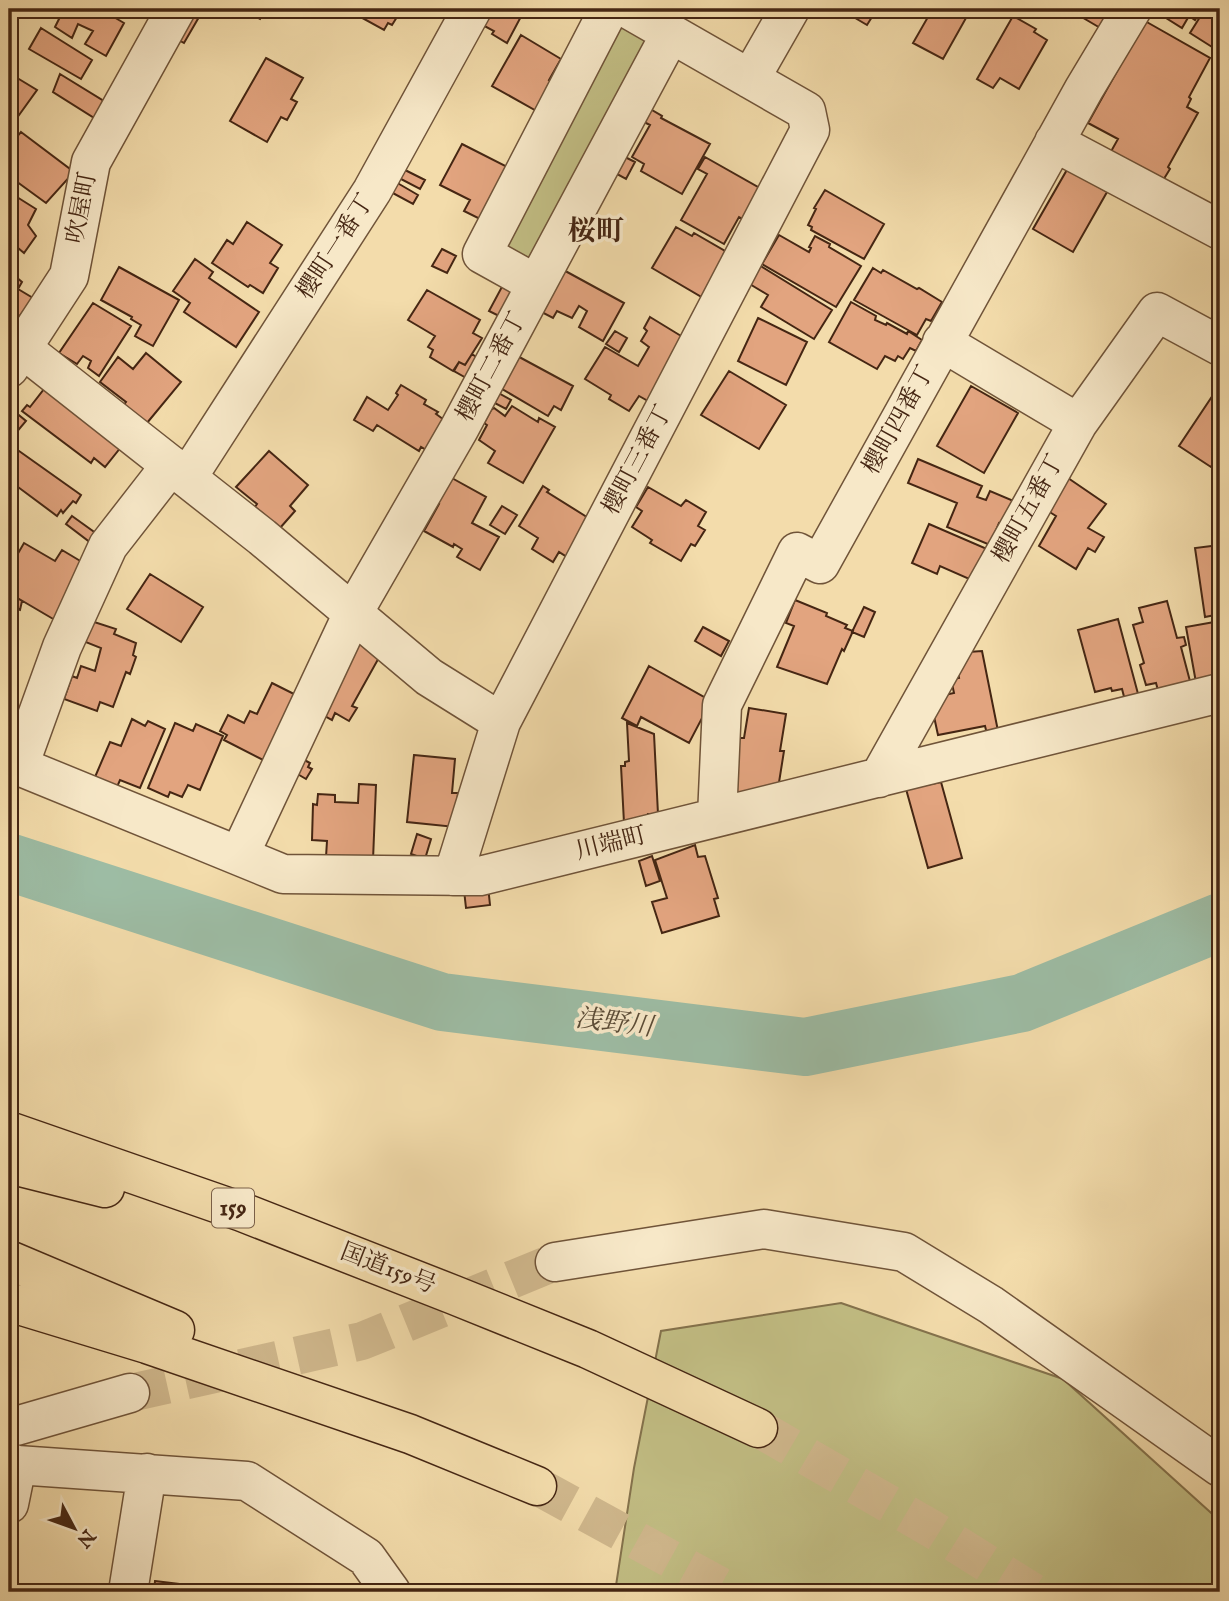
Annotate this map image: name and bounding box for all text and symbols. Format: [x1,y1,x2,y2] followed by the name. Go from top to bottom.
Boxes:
[60,170,104,246] street label: 吹屋町
[290,188,382,306] street label: 櫻町一番丁
[568,215,624,250] district label: 桜町
[450,307,534,427] street label: 櫻町二番丁
[856,360,942,480] street label: 櫻町四番丁
[596,400,680,520] street label: 櫻町三番丁
[986,449,1072,569] street label: 櫻町五番丁
[572,820,650,868] street label: 川端町
[573,1002,658,1044] water label: 浅野川
[212,1189,254,1228] road number: 159
[336,1237,440,1301] street label: 国道159号
[38,1492,108,1562] north arrow
[71,1523,100,1552] text: N

